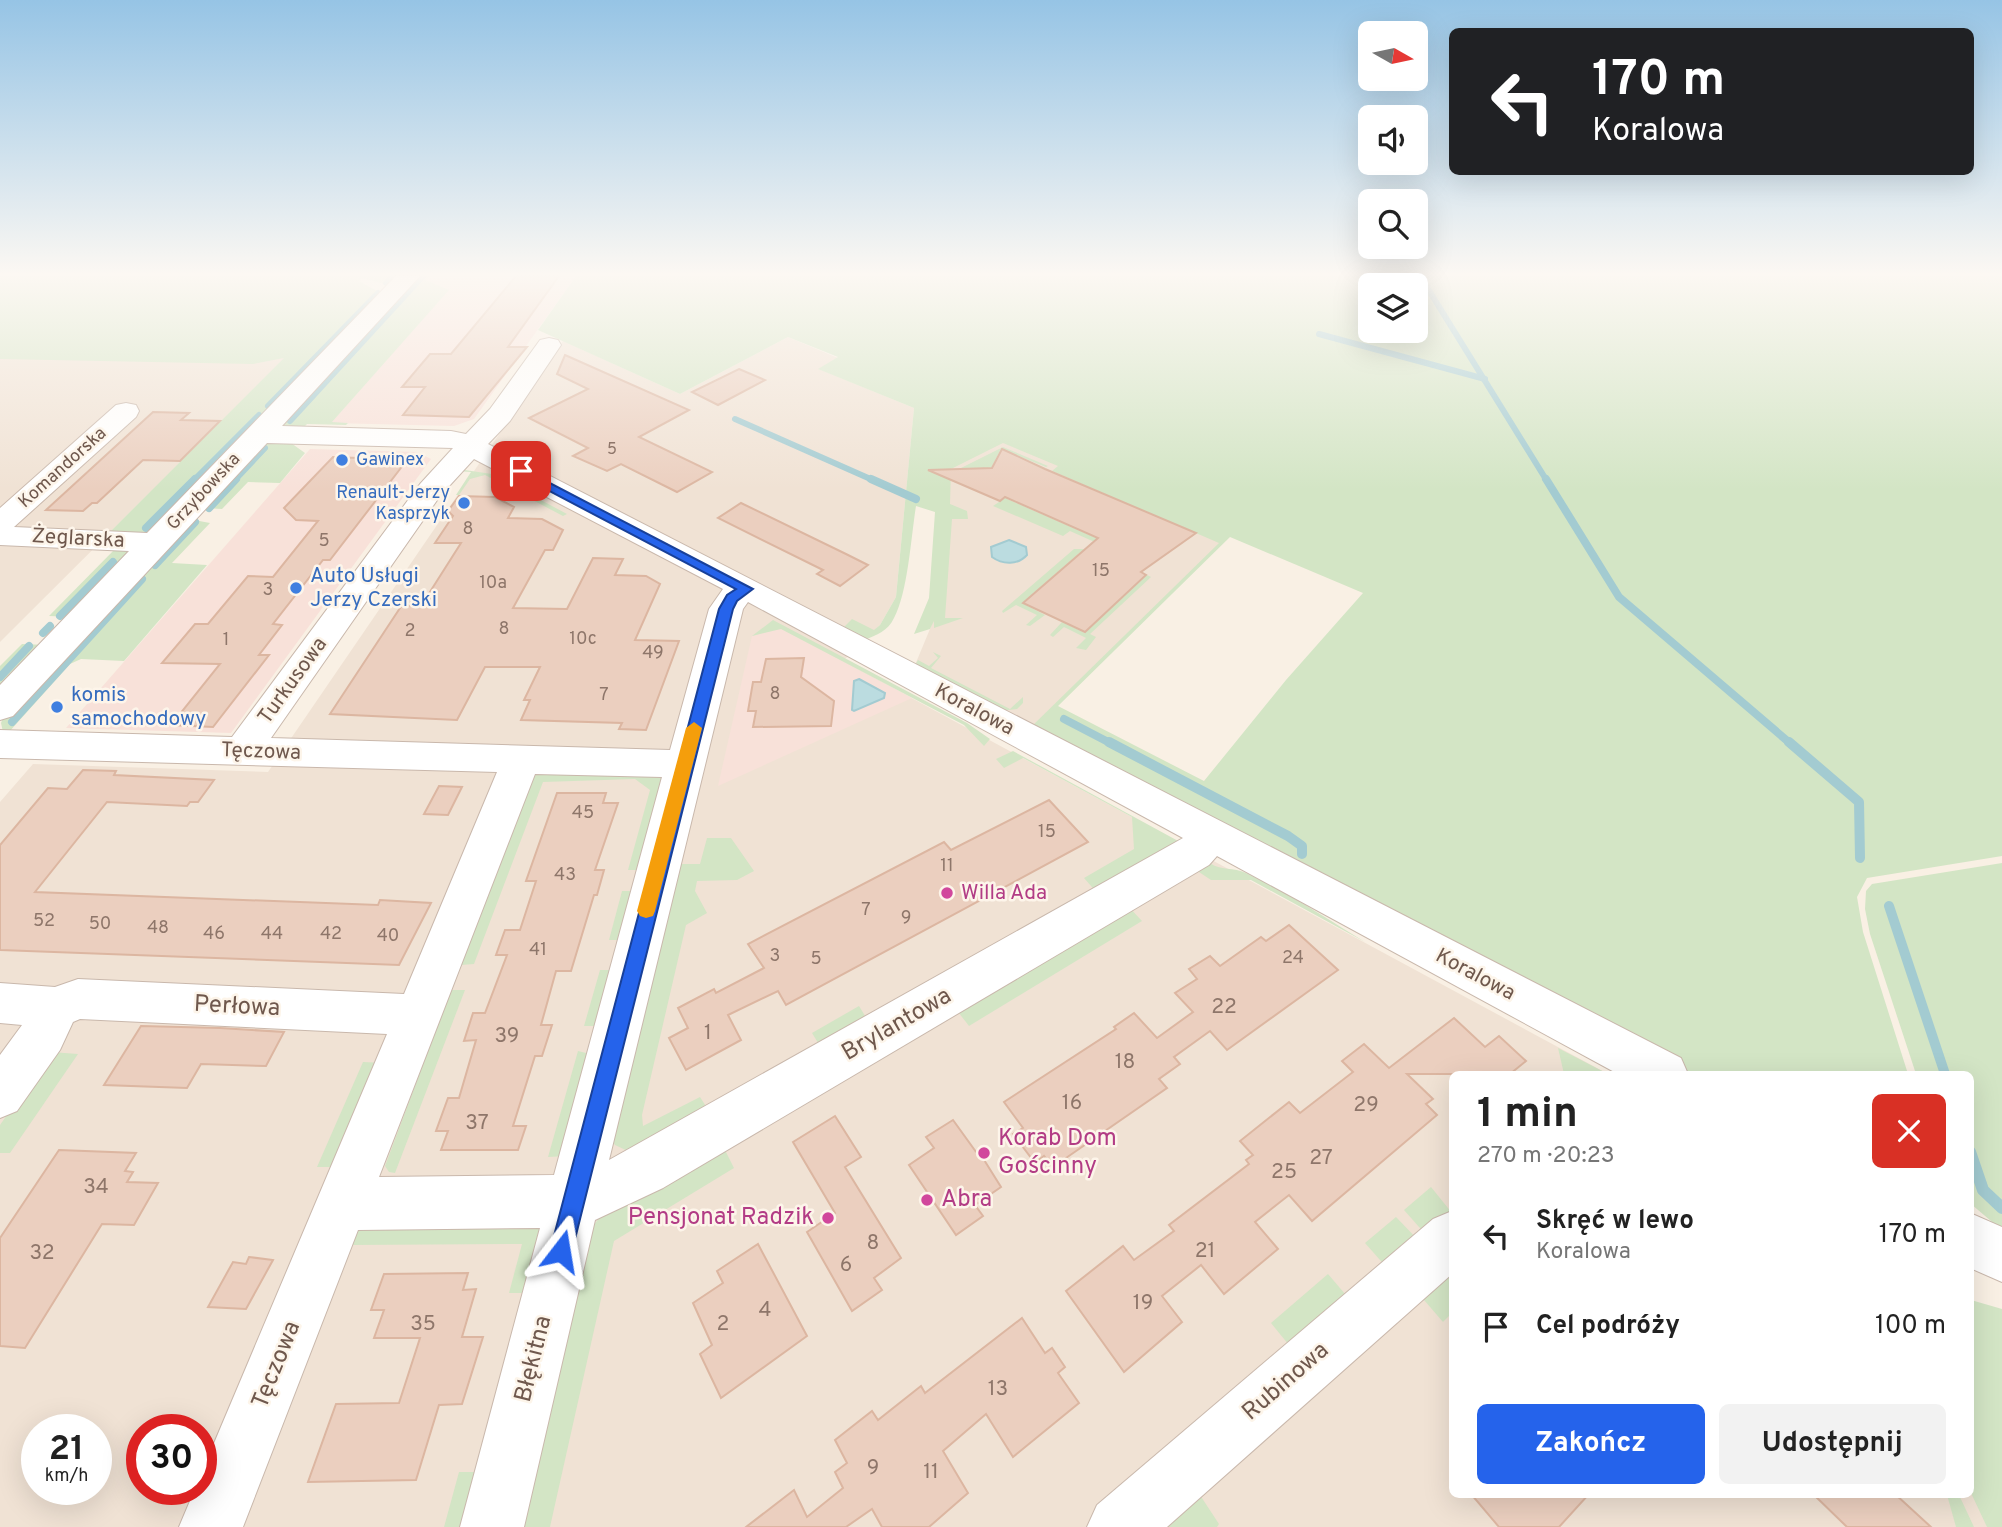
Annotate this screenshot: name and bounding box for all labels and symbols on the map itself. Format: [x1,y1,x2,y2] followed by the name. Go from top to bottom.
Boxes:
[1358,21,1428,91] north arrow
[14,422,112,514] street label: Komandorska
[607,440,617,460] house number: 5
[491,441,551,501] pin
[162,448,246,536] street label: Grzybowska
[356,449,424,472] place label: Gawinex
[334,452,350,468] marker: Gawinex
[336,482,450,526] place label: Renault-Jerzy Kasprzyk
[456,495,472,511] marker: Renault-Jerzy Kasprzyk
[463,518,474,541] house number: 8
[31,523,125,555] street label: Żeglarska
[318,530,330,553] house number: 5
[1092,560,1110,583] house number: 15
[310,563,437,614] place label: Auto Usługi Jerzy Czerski
[479,572,507,595] house number: 10a
[263,579,273,602] house number: 3
[288,580,304,596] marker: Auto Usługi Jerzy Czerski
[499,618,510,641] house number: 8
[404,620,416,643] house number: 2
[569,628,597,651] house number: 10c
[223,629,229,652] house number: 1
[252,632,334,730] street label: Turkusowa
[642,642,664,665] house number: 49
[929,678,1019,742] street label: Koralowa
[71,682,206,733] place label: komis samochodowy
[770,683,781,706] house number: 8
[599,684,609,707] house number: 7
[49,699,65,715] marker: komis samochodowy
[221,737,301,767] street label: Tęczowa
[572,802,594,825] house number: 45
[1038,821,1056,844] house number: 15
[940,855,954,878] house number: 11
[554,864,576,887] house number: 43
[961,880,1047,907] place label: Willa Ada
[939,885,955,901] marker: Willa Ada
[861,899,871,922] house number: 7
[901,907,911,930] house number: 9
[33,910,55,933] house number: 52
[89,913,111,936] house number: 50
[147,917,169,940] house number: 48
[203,923,225,946] house number: 46
[261,923,283,946] house number: 44
[320,923,342,946] house number: 42
[377,925,399,948] house number: 40
[529,939,547,962] house number: 41
[1430,943,1520,1007] street label: Koralowa
[770,945,780,968] house number: 3
[1282,947,1304,970] house number: 24
[810,948,822,971] house number: 5
[837,982,957,1068] street label: Brylantowa
[193,990,281,1024] street label: Perłowa
[1211,994,1237,1021] house number: 22
[704,1020,712,1047] house number: 1
[495,1023,519,1050] house number: 39
[1115,1049,1135,1076] house number: 18
[1062,1090,1082,1117] house number: 16
[1353,1092,1379,1119] house number: 29
[465,1110,489,1137] house number: 37
[998,1124,1117,1182] place label: Korab Dom Gościnny
[976,1145,992,1161] marker: Korab Dom Gościnny
[1309,1145,1333,1172] house number: 27
[1271,1159,1297,1186] house number: 25
[83,1174,109,1201] house number: 34
[941,1185,992,1215] place label: Abra
[919,1192,935,1208] marker: Abra
[628,1203,814,1233] place label: Pensjonat Radzik
[820,1210,836,1226] marker: Pensjonat Radzik
[524,1214,598,1288] position arrow
[867,1230,879,1257] house number: 8
[1195,1238,1215,1265] house number: 21
[29,1240,55,1267] house number: 32
[840,1252,852,1279] house number: 6
[1133,1290,1153,1317] house number: 19
[758,1297,772,1324] house number: 4
[410,1311,436,1338] house number: 35
[717,1311,729,1338] house number: 2
[509,1313,559,1405] street label: Błękitna
[246,1317,308,1413] street label: Tęczowa
[1236,1336,1336,1428] street label: Rubinowa
[988,1376,1008,1403] house number: 13
[126,1414,217,1505] speed limit sign: 30
[867,1455,879,1482] house number: 9
[923,1459,939,1486] house number: 11

